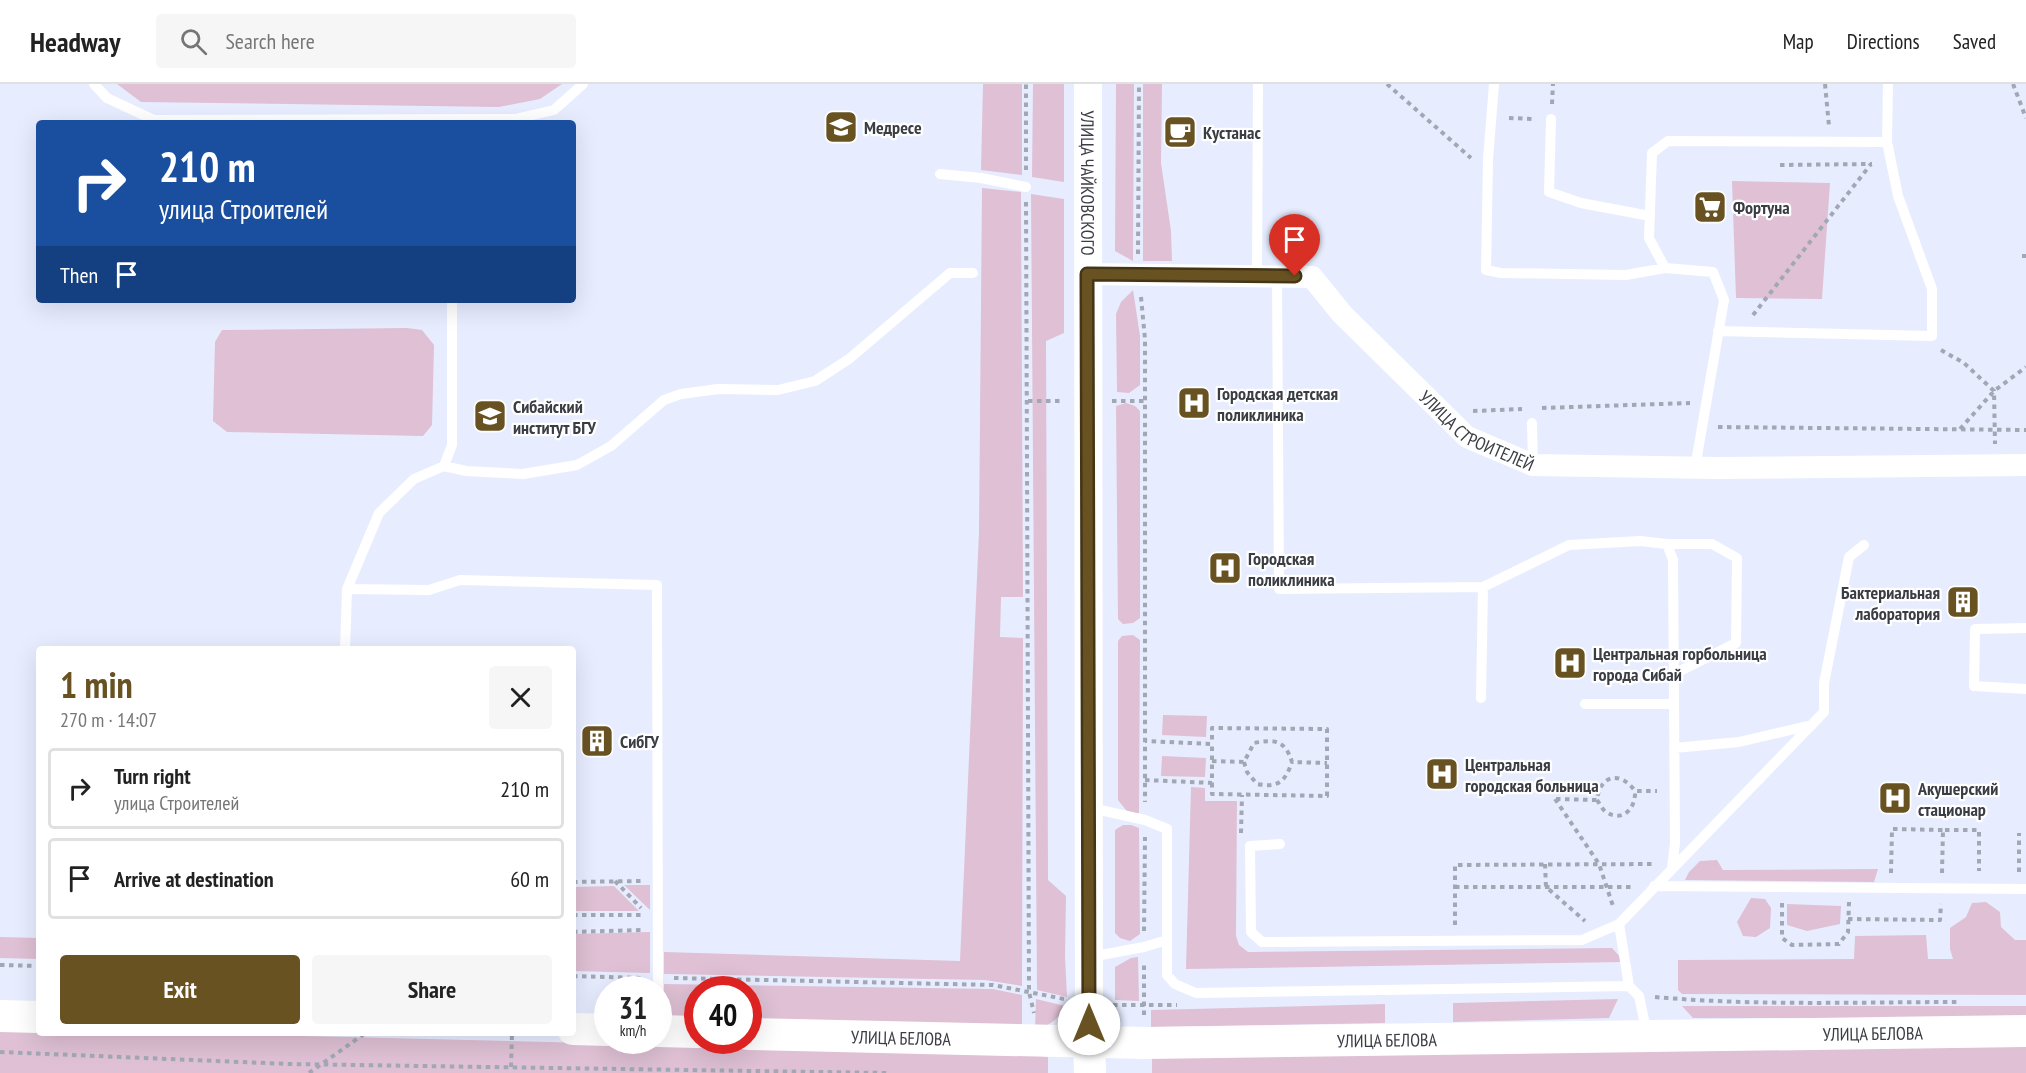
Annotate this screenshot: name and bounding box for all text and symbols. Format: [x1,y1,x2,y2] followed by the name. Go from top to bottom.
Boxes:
[156,14,576,68] search box
[30,23,120,60] text: Headway
[177,25,210,58] icon: search
[225,27,315,55] text: Search here
[1783,28,1814,55] text: Map
[1847,28,1920,55] text: Directions
[1953,28,1996,55] text: Saved
[823,109,859,145] school or university icon: Медресе
[1077,110,1100,256] street label: УЛИЦА ЧАЙКОВСКОГО
[1162,114,1198,150] cafe icon: Кустанас
[864,116,922,139] place label: Медресе
[1203,121,1261,144] place label: Кустанас
[159,139,256,194] text: 210 m
[60,144,138,222] icon: right
[1692,189,1728,225] supermarket icon: Фортуна
[159,192,328,226] text: улица Строителей
[1733,196,1790,219] place label: Фортуна
[1269,214,1320,276] pin
[1278,223,1311,256] icon: arrive
[110,258,143,291] icon: arrive
[60,261,98,289] text: Then
[1217,382,1338,426] place label: Городская детская поликлиника
[1176,385,1212,421] hospital icon: Городская детская поликлиника
[1415,385,1538,476] street label: УЛИЦА СТРОИТЕЛЕЙ
[513,395,596,439] place label: Сибайский институт БГУ
[472,398,508,434] school or university icon: Сибайский институт БГУ
[1248,547,1335,591] place label: Городская поликлиника
[1207,550,1243,586] hospital icon: Городская поликлиника
[1841,581,1940,625] place label: Бактериальная лаборатория
[1945,584,1981,620] building icon: Бактериальная лаборатория
[1593,642,1767,686] place label: Центральная горбольница города Сибай
[1552,645,1588,681] hospital icon: Центральная горбольница города Сибай
[60,661,133,708] text: 1 min
[489,666,552,729] button: close
[60,707,157,733] text: 270 m · 14:07
[579,723,615,759] building icon: СибГУ
[620,730,659,753] place label: СибГУ
[1465,753,1599,797] place label: Центральная городская больница
[1424,756,1460,792] hospital icon: Центральная городская больница
[114,762,191,790] text: Turn right
[63,772,96,805] icon: right
[500,775,549,803] text: 210 m
[1917,777,1998,821] place label: Акушерский стационар
[1877,780,1913,816] hospital icon: Акушерский стационар
[114,790,239,816] text: улица Строителей
[63,862,96,895] icon: arrive
[114,865,274,893] text: Arrive at destination
[510,865,549,893] text: 60 m
[60,955,300,1024] button: Exit
[312,955,552,1024] button: Share
[684,976,762,1054] speed limit sign: 40
[619,988,647,1027] text: 31
[1057,992,1121,1056] position arrow
[620,1021,646,1040] text: km/h
[1823,1021,1924,1045] street label: УЛИЦА БЕЛОВА
[851,1025,952,1050] street label: УЛИЦА БЕЛОВА
[1337,1028,1438,1052] street label: УЛИЦА БЕЛОВА

